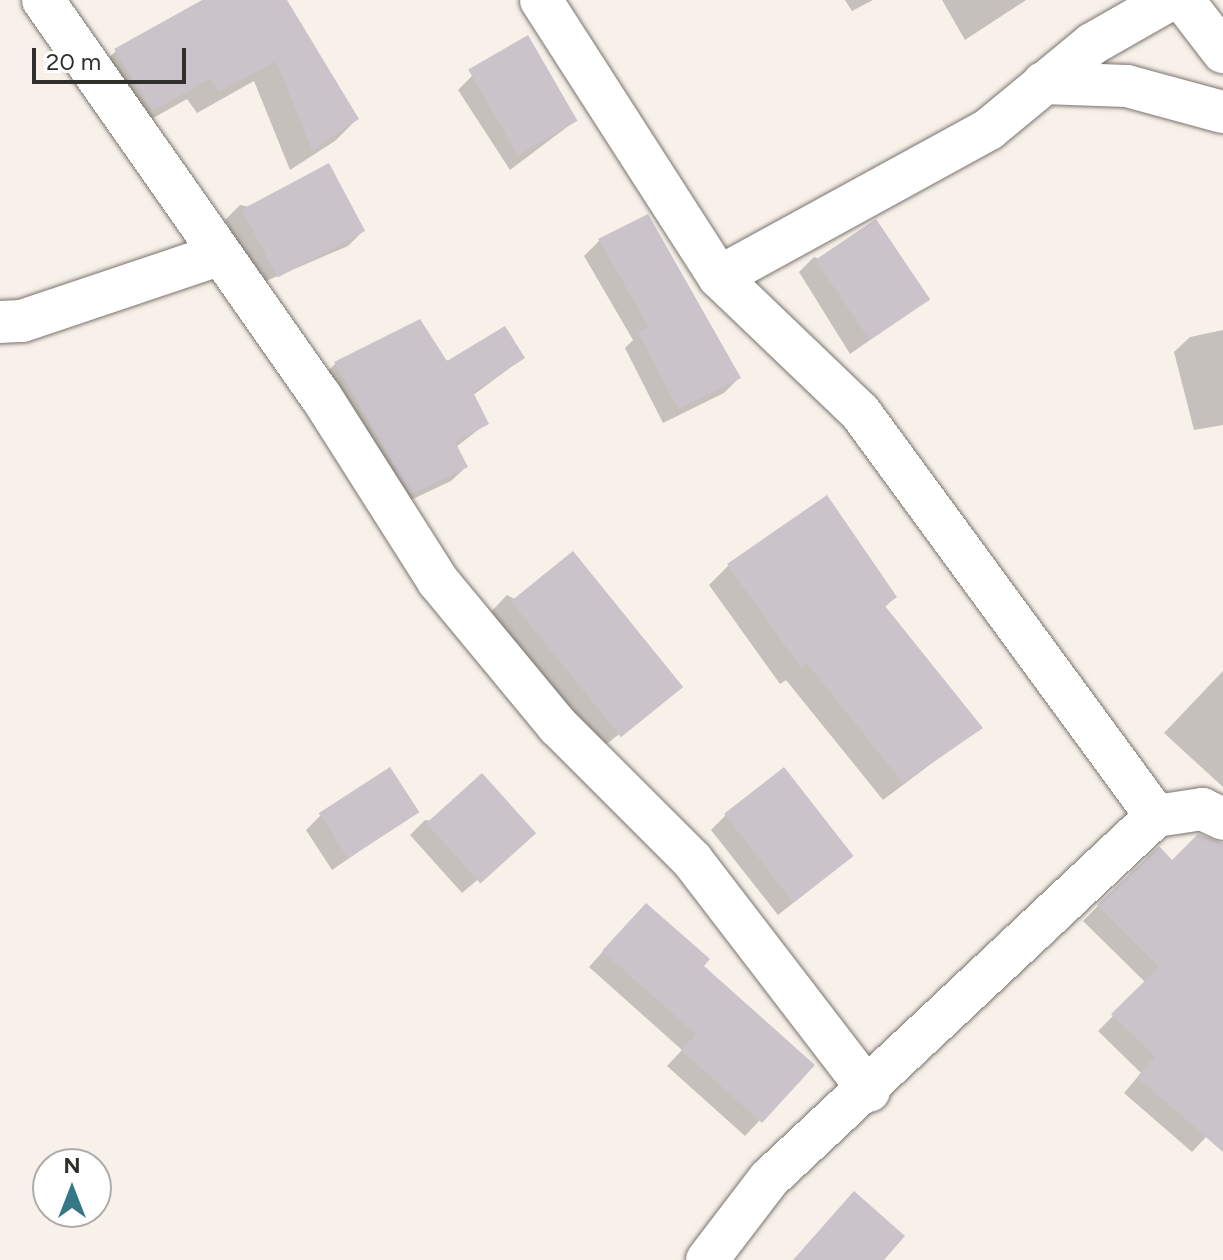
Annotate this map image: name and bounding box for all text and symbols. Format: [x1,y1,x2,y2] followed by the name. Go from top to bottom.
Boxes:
[36,32,190,82] scale bar
[46,47,101,76] text: 20 m
[32,1148,112,1228] north arrow
[63,1152,81,1179] text: N

